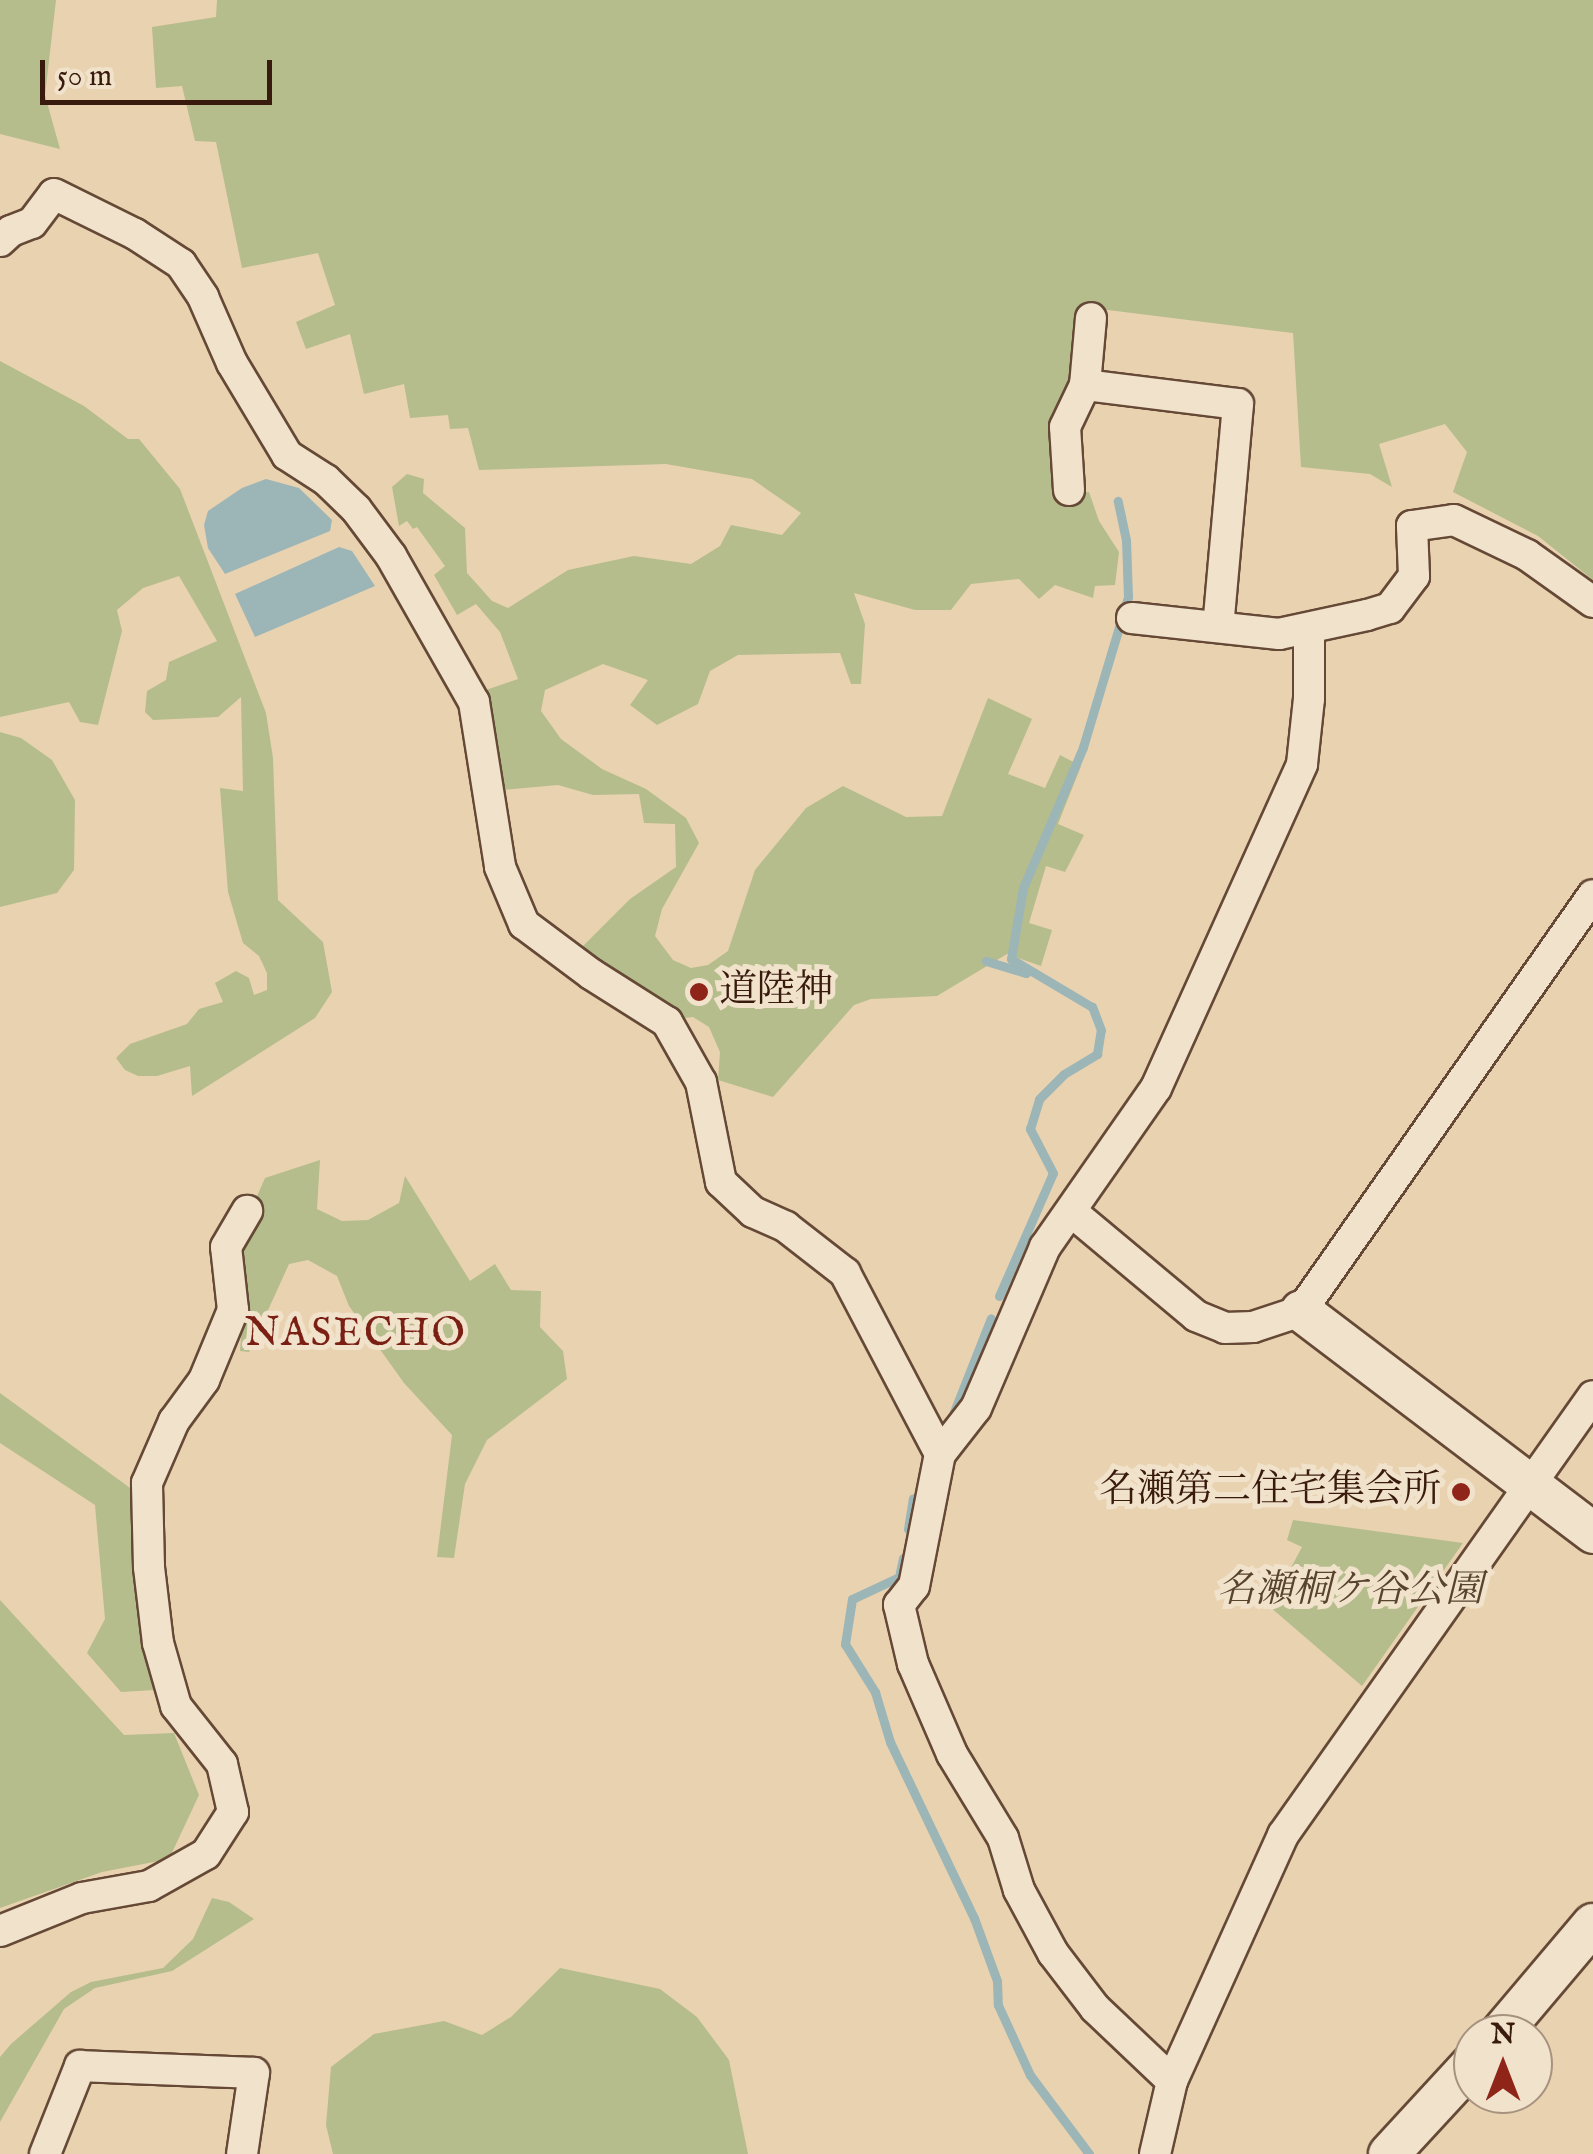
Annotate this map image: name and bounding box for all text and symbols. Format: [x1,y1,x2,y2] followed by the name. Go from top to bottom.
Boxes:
[45,40,278,102] scale bar
[57,58,112,96] text: 50 m
[719,969,833,1015] place label: 道陸神
[688,981,710,1003] marker: 道陸神
[245,1311,467,1359] district label: NASECHO
[1099,1469,1441,1515] place label: 名瀬第二住宅集会所
[1450,1481,1472,1503] marker: 名瀬第二住宅集会所
[1217,1569,1483,1615] park label: 名瀬桐ケ谷公園
[1453,2014,1553,2114] north arrow
[1491,2018,1515,2053] text: N

